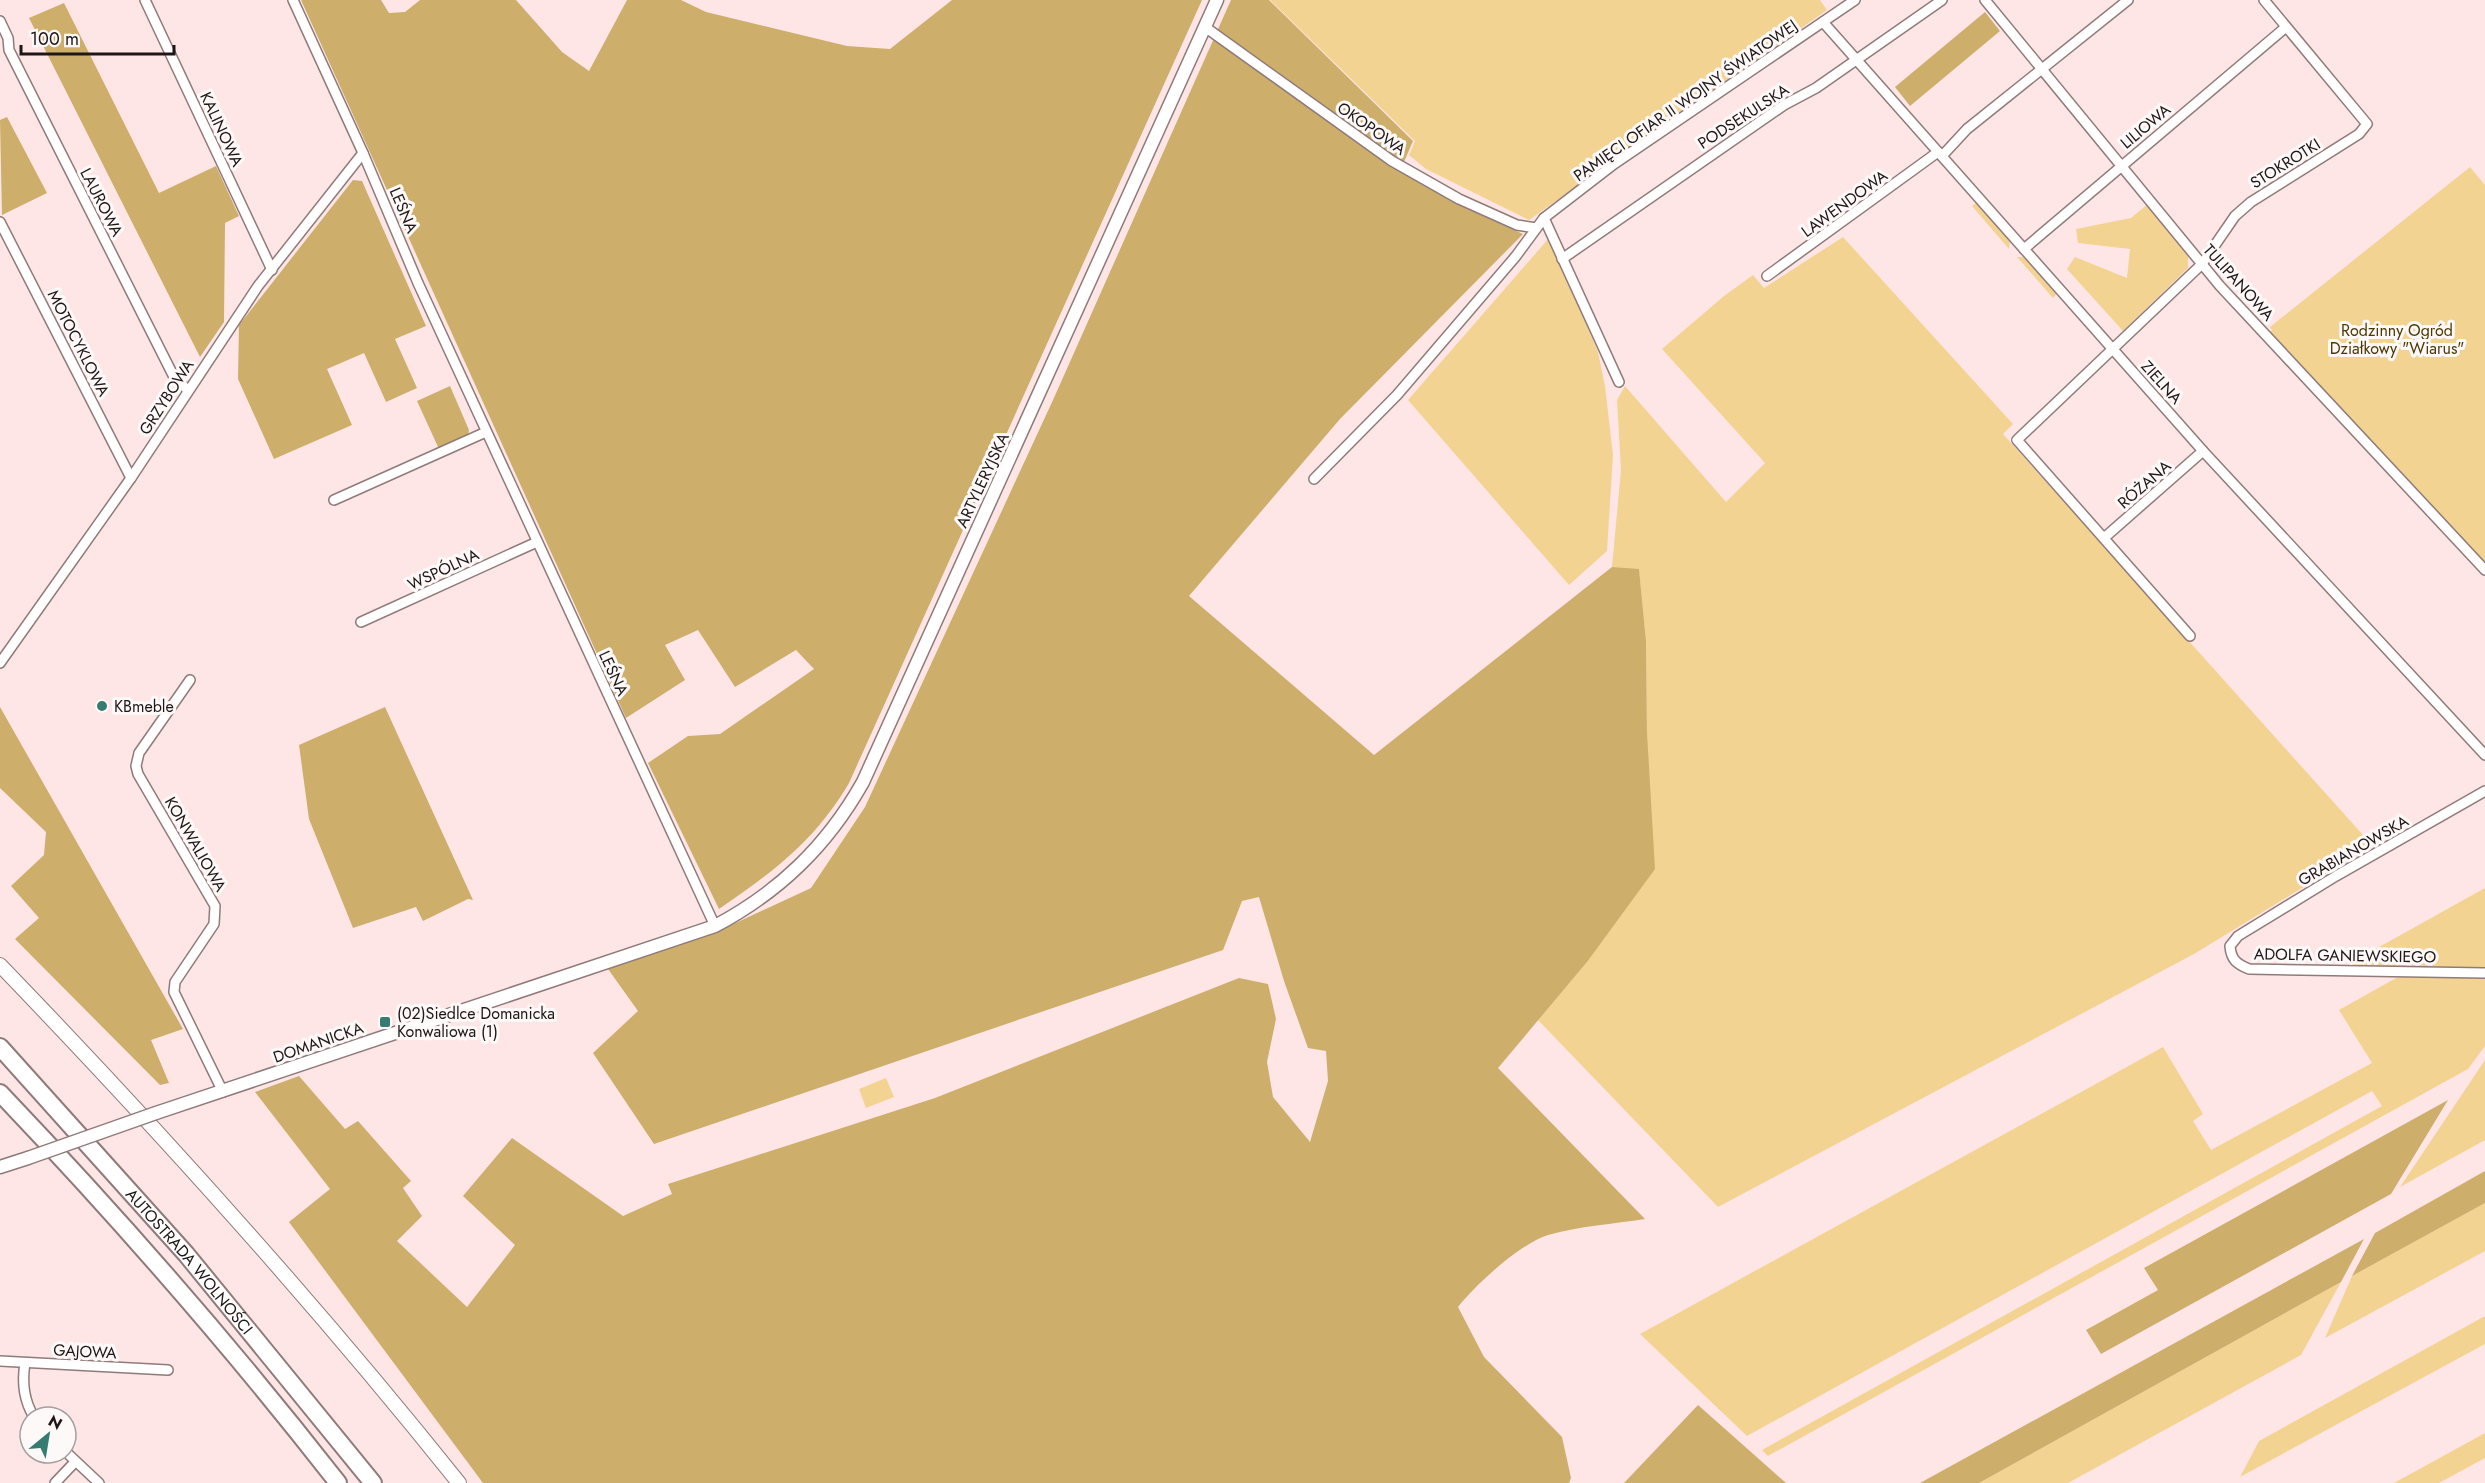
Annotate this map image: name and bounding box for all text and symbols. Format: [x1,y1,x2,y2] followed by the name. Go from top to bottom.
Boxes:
[1569,14,1802,187] street label: PAMIĘCI OFIAR II WOJNY ŚWIATOWEJ
[21,18,174,56] scale bar
[30,26,79,52] text: 100 m
[1693,78,1794,155] street label: PODSEKULSKA
[194,88,249,171] street label: KALINOWA
[1333,96,1411,161] street label: OKOPOWA
[2115,98,2176,154] street label: LILIOWA
[2246,133,2325,194] street label: STOKROTKI
[74,164,129,241] street label: LAUROWA
[1796,164,1892,243] street label: LAWENDOWA
[384,184,424,237] street label: LEŚNA
[2198,239,2280,326] street label: TULIPANOWA
[42,286,115,401] street label: MOTOCYKLOWA
[2330,319,2464,360] park label: Rodzinny Ogród Działkowy "Wiarus"
[134,355,200,439] street label: GRZYBOWA
[2136,355,2188,410] street label: ZIELNA
[950,428,1015,532] street label: ARTYLERYJSKA
[2113,454,2176,514] street label: RÓŻANA
[404,543,483,596] street label: WSPÓLNA
[593,647,634,700] street label: LEŚNA
[114,695,174,718] place label: KBmeble
[95,699,109,713] marker: KBmeble
[159,793,232,896] street label: KONWALIOWA
[2294,809,2413,891] street label: GRABIANOWSKA
[2254,942,2436,969] street label: ADOLFA GANIEWSKIEGO
[397,1002,555,1043] place label: (02)Siedlce Domanicka Konwaliowa (1)
[378,1015,392,1029] marker: (02)Siedlce Domanicka Konwaliowa (1)
[270,1016,367,1069] street label: DOMANICKA
[120,1183,258,1339] street label: AUTOSTRADA WOLNOŚCI
[53,1338,118,1365] street label: GAJOWA
[18,1405,78,1465] north arrow
[44,1409,67,1436] text: N

